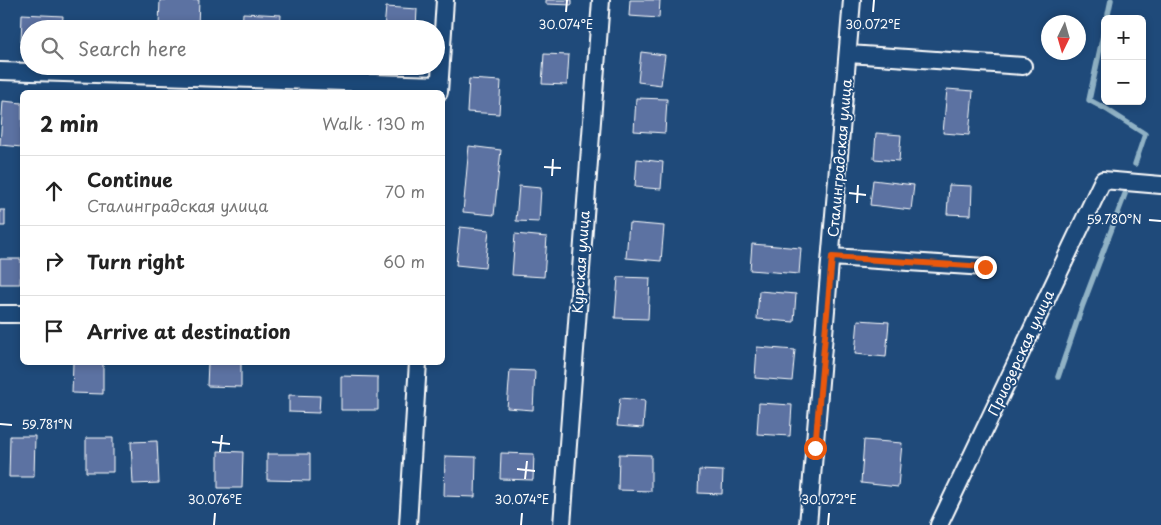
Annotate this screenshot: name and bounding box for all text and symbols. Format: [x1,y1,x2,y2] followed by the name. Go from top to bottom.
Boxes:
[539,15,593,33] text: 30.074°E
[845,15,901,33] text: 30.072°E
[1041,15,1086,60] north arrow
[1101,15,1146,105] map controls
[1101,15,1146,60] button: +
[20,20,445,75] search box
[38,34,66,62] icon: search
[78,34,187,62] text: Search here
[1101,60,1146,105] button: −
[822,78,857,238] street label: Сталинградская улица
[40,107,99,139] text: 2 min
[322,111,425,135] text: Walk · 130 m
[87,165,173,193] text: Continue
[40,177,68,205] icon: ahead
[385,179,425,203] text: 70 m
[87,193,268,217] text: Сталинградская улица
[566,210,595,314] street label: Курская улица
[1086,210,1142,228] text: 59.780°N
[40,247,68,275] icon: right
[87,247,185,275] text: Turn right
[383,249,425,273] text: 60 m
[974,256,997,279] route end
[982,286,1059,419] street label: Приозерская улица
[40,317,68,345] icon: arrive
[87,317,291,345] text: Arrive at destination
[21,415,73,433] text: 59.781°N
[804,437,827,460] route start
[188,490,242,508] text: 30.076°E
[495,490,549,508] text: 30.074°E
[801,490,857,508] text: 30.072°E

